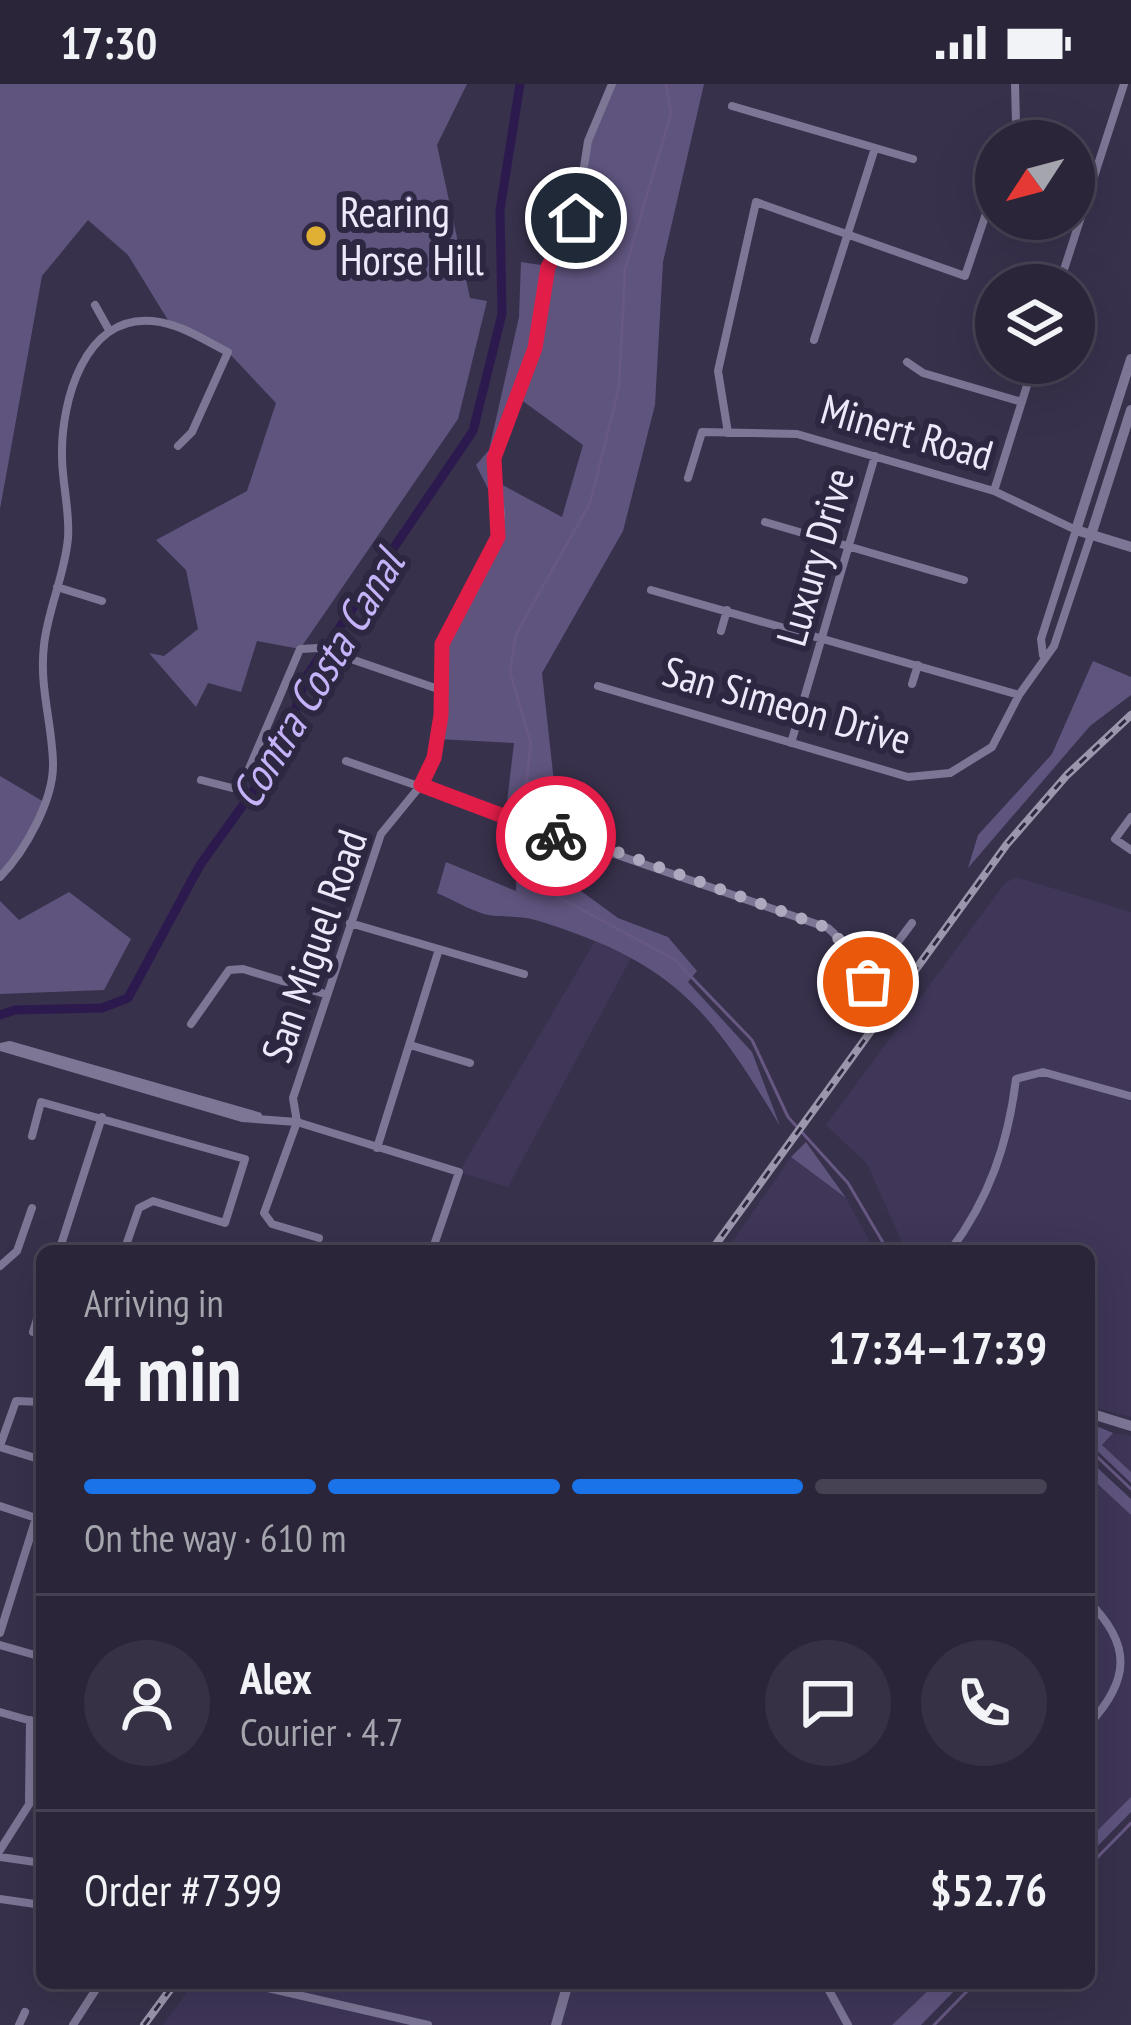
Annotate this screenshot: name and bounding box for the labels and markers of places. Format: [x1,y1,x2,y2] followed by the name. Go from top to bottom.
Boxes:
[525,167,627,269] pin
[340,184,484,287] place label: Rearing Horse Hill
[303,223,329,249] marker: Rearing Horse Hill
[817,931,919,1033] pin

